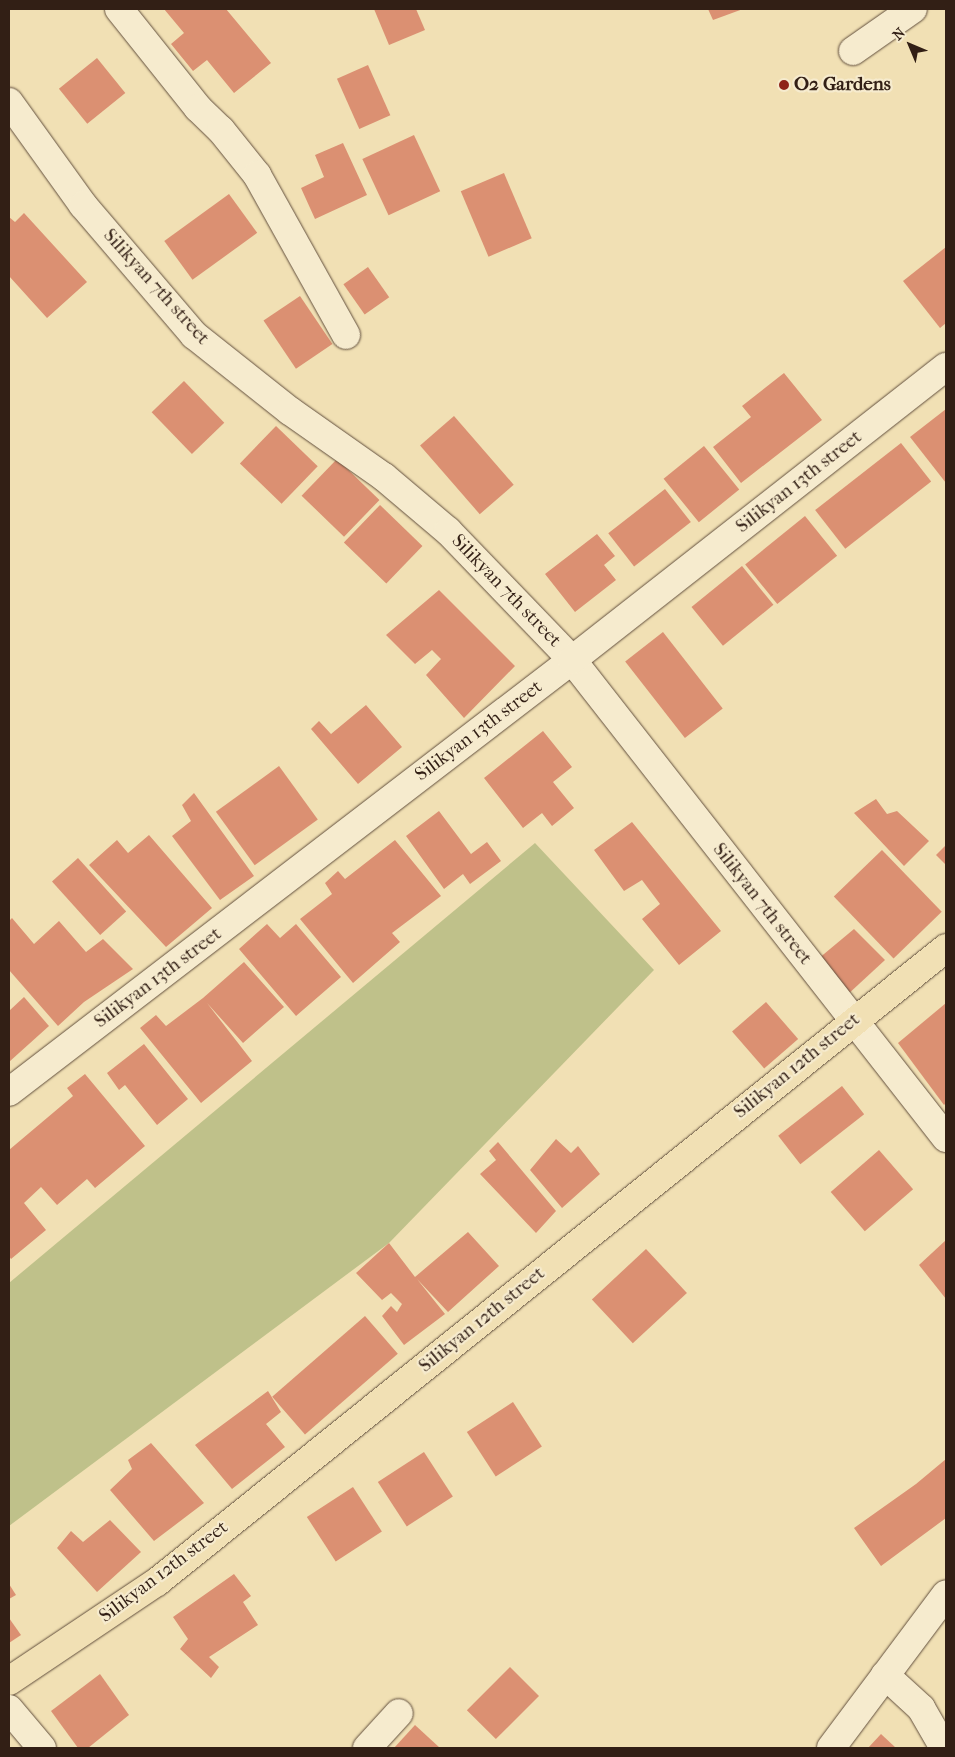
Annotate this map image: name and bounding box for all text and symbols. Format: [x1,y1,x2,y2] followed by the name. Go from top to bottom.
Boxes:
[885,20,935,70] north arrow
[889,24,909,44] text: N
[794,74,891,96] place label: O2 Gardens
[778,79,790,91] marker: O2 Gardens
[98,224,214,350] street label: Silikyan 7th street
[732,426,866,538] street label: Silikyan 13th street
[446,530,566,652] street label: Silikyan 7th street
[411,676,547,786] street label: Silikyan 13th street
[708,839,816,969] street label: Silikyan 7th street
[90,923,226,1033] street label: Silikyan 13th street
[730,1008,864,1124] street label: Silikyan 12th street
[415,1262,549,1378] street label: Silikyan 12th street
[95,1516,233,1628] street label: Silikyan 12th street

